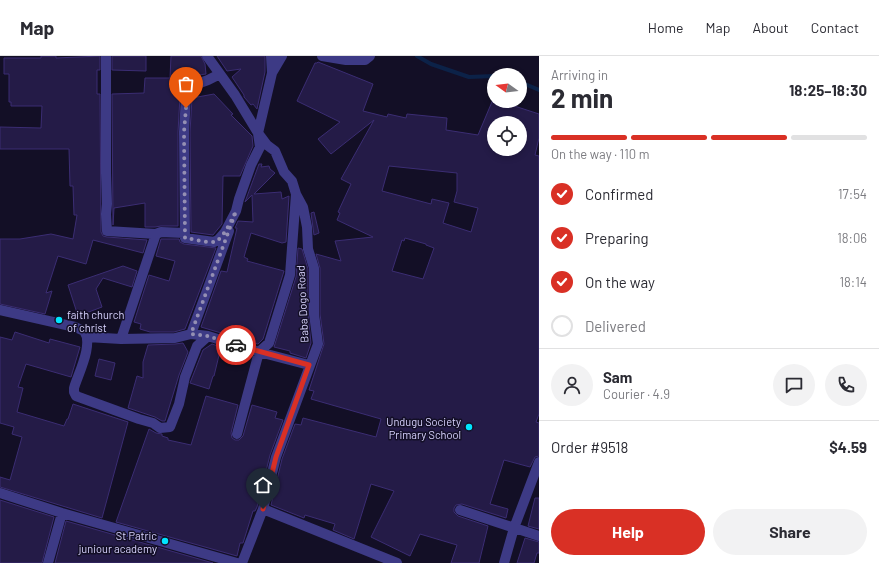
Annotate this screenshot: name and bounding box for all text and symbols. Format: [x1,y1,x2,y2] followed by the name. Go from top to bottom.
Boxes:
[20,16,54,39] text: Map
[648,19,684,36] text: Home
[706,19,730,36] text: Map
[752,19,789,36] text: About
[811,19,859,36] text: Contact
[169,67,203,108] pin
[551,67,608,83] text: Arriving in
[487,68,527,108] north arrow
[487,68,527,156] map controls
[175,73,197,95] icon: bag
[789,81,867,99] text: 18:25–18:30
[551,82,613,113] text: 2 min
[487,116,527,156] button: locate
[551,146,649,162] text: On the way · 110 m
[551,183,573,205] icon: check
[585,185,653,203] text: Confirmed
[838,186,867,202] text: 17:54
[551,227,573,249] icon: check
[585,229,649,247] text: Preparing
[837,230,867,246] text: 18:06
[293,265,311,343] street label: Baba Dogo Road
[551,271,573,293] icon: check
[585,273,655,291] text: On the way
[840,274,867,290] text: 18:14
[67,308,124,334] place label: faith church of christ
[54,315,64,325] marker: faith church of christ
[585,317,646,335] text: Delivered
[216,325,256,365] courier
[225,334,247,356] icon: car
[551,364,593,406] button: person
[773,364,815,406] button: chat
[825,364,867,406] button: phone
[603,368,632,386] text: Sam
[603,386,670,402] text: Courier · 4.9
[386,415,461,441] place label: Undugu Society Primary School
[464,422,474,432] marker: Undugu Society Primary School
[551,438,628,456] text: Order #9518
[829,438,867,456] text: $4.59
[246,468,280,509] pin
[252,474,274,496] icon: home
[551,509,705,555] button: Help
[713,509,867,555] button: Share
[78,529,157,555] place label: St Patric juniour academy
[160,536,170,546] marker: St Patric juniour academy

